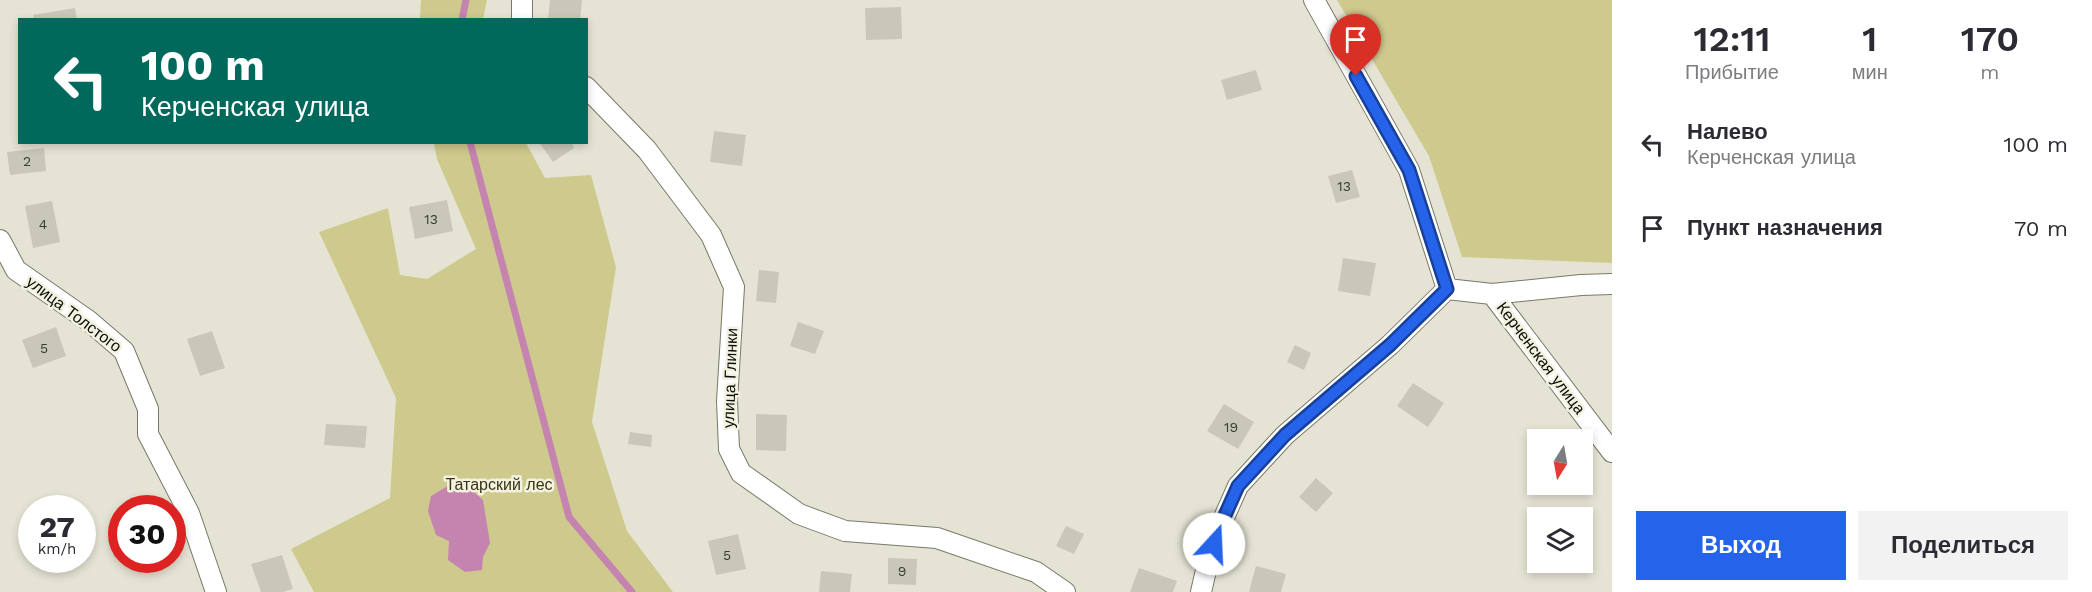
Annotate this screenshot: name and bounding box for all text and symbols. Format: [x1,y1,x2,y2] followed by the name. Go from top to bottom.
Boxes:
[1330,14,1381,76] pin
[1693,18,1770,60] text: 12:11
[1862,18,1877,60] text: 1
[1961,18,2019,60] text: 170
[1339,23,1372,56] icon: arrive
[141,41,265,90] text: 100 m
[42,42,120,120] icon: left
[1685,60,1779,84] text: Прибытие
[1852,60,1888,84] text: мин
[1980,60,1999,84] text: m
[141,91,369,123] text: Керченская улица
[1687,119,1768,144] text: Налево
[1636,128,1669,161] icon: left
[2004,132,2068,157] text: 100 m
[1687,145,1856,169] text: Керченская улица
[23,153,31,169] house number: 2
[1337,178,1351,194] house number: 13
[424,211,438,227] house number: 13
[1636,212,1669,245] icon: arrive
[1687,215,1883,240] text: Пункт назначения
[39,216,47,232] house number: 4
[2014,216,2068,241] text: 70 m
[23,272,125,356] street label: улица Толстого
[1493,298,1589,418] street label: Керченская улица
[719,328,741,428] street label: улица Глинки
[40,340,48,356] house number: 5
[1224,419,1238,435] house number: 19
[1527,429,1593,495] north arrow
[1527,429,1593,573] map controls
[445,475,553,494] park label: Татарский лес
[108,495,186,573] speed limit sign: 30
[1527,507,1593,573] button: layers
[39,509,75,544] text: 27
[1636,511,1846,580] button: Выход
[1858,511,2068,580] button: Поделиться
[1182,512,1246,576] position arrow
[38,540,76,558] text: km/h
[723,547,731,563] house number: 5
[898,563,906,579] house number: 9

